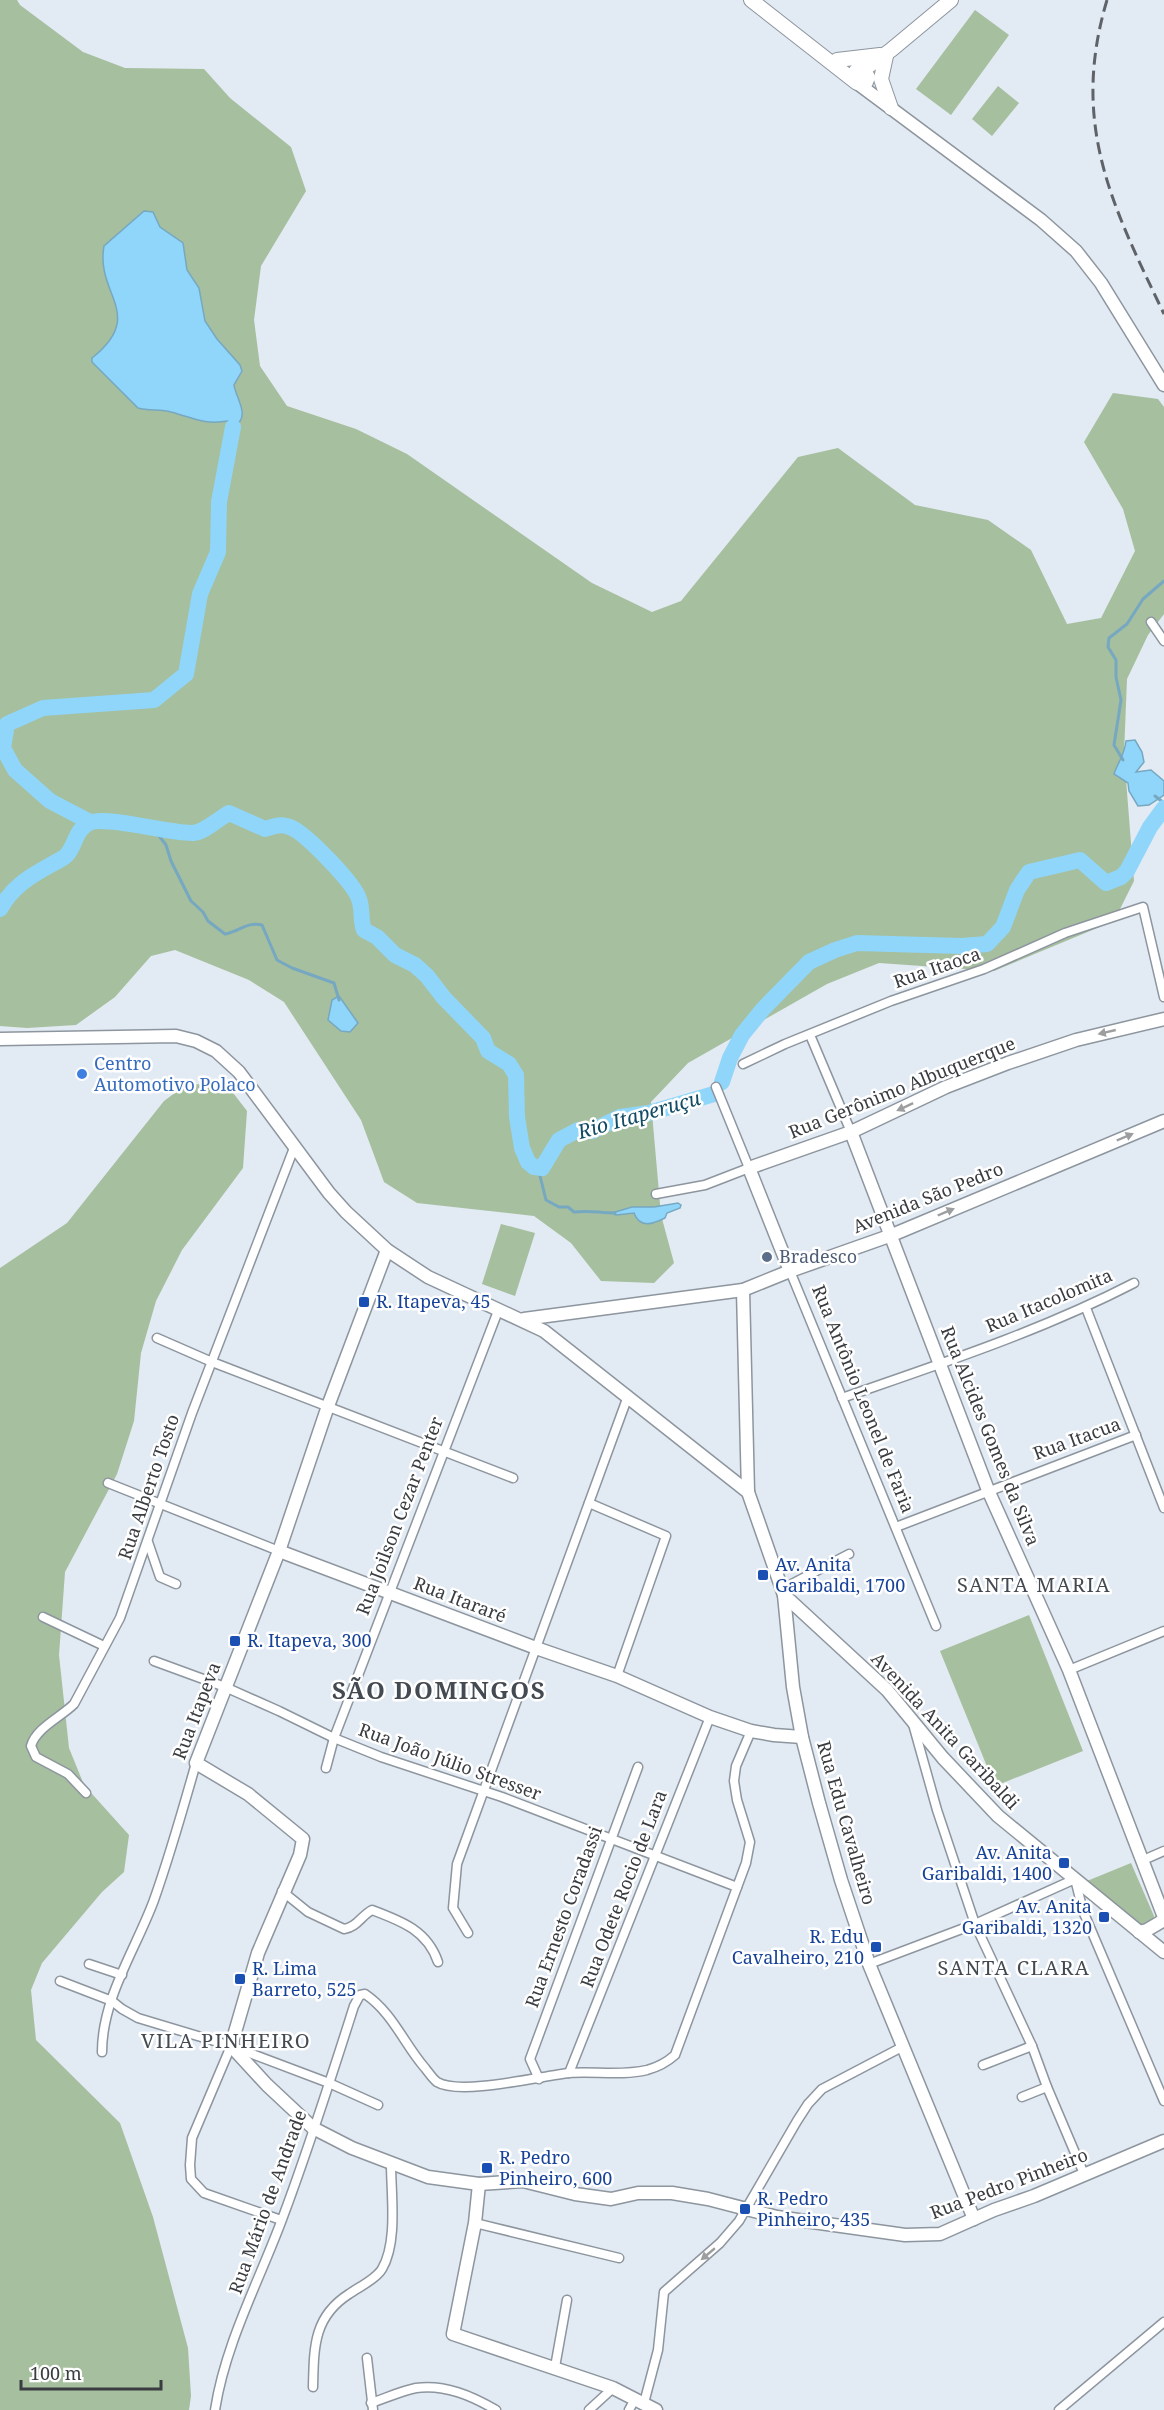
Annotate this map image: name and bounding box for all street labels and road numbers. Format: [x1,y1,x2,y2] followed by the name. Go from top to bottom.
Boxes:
[890,941,983,993] street label: Rua Itaoca
[785,1031,1018,1144] street label: Rua Gerônimo Albuquerque
[849,1156,1006,1238] street label: Avenida São Pedro
[982,1263,1116,1338] street label: Rua Itacolomita
[807,1281,921,1516] street label: Rua Antônio Leonel de Faria
[936,1322,1046,1549] street label: Rua Alcides Gomes da Silva
[112,1411,184,1563] street label: Rua Alberto Tosto
[1030,1411,1124,1465] street label: Rua Itacua
[350,1412,448,1618] street label: Rua Joilson Cezar Penter
[411,1570,510,1628] street label: Rua Itararé
[866,1646,1025,1814] street label: Avenida Anita Garibaldi
[167,1659,226,1763] street label: Rua Itapeva
[356,1717,546,1806] street label: Rua João Júlio Stresser
[812,1738,882,1907] street label: Rua Edu Cavalheiro
[574,1787,672,1991] street label: Rua Odete Rocio de Lara
[519,1822,607,2011] street label: Rua Ernesto Coradassi
[223,2106,312,2297] street label: Rua Mário de Andrade
[926,2142,1091,2224] street label: Rua Pedro Pinheiro

